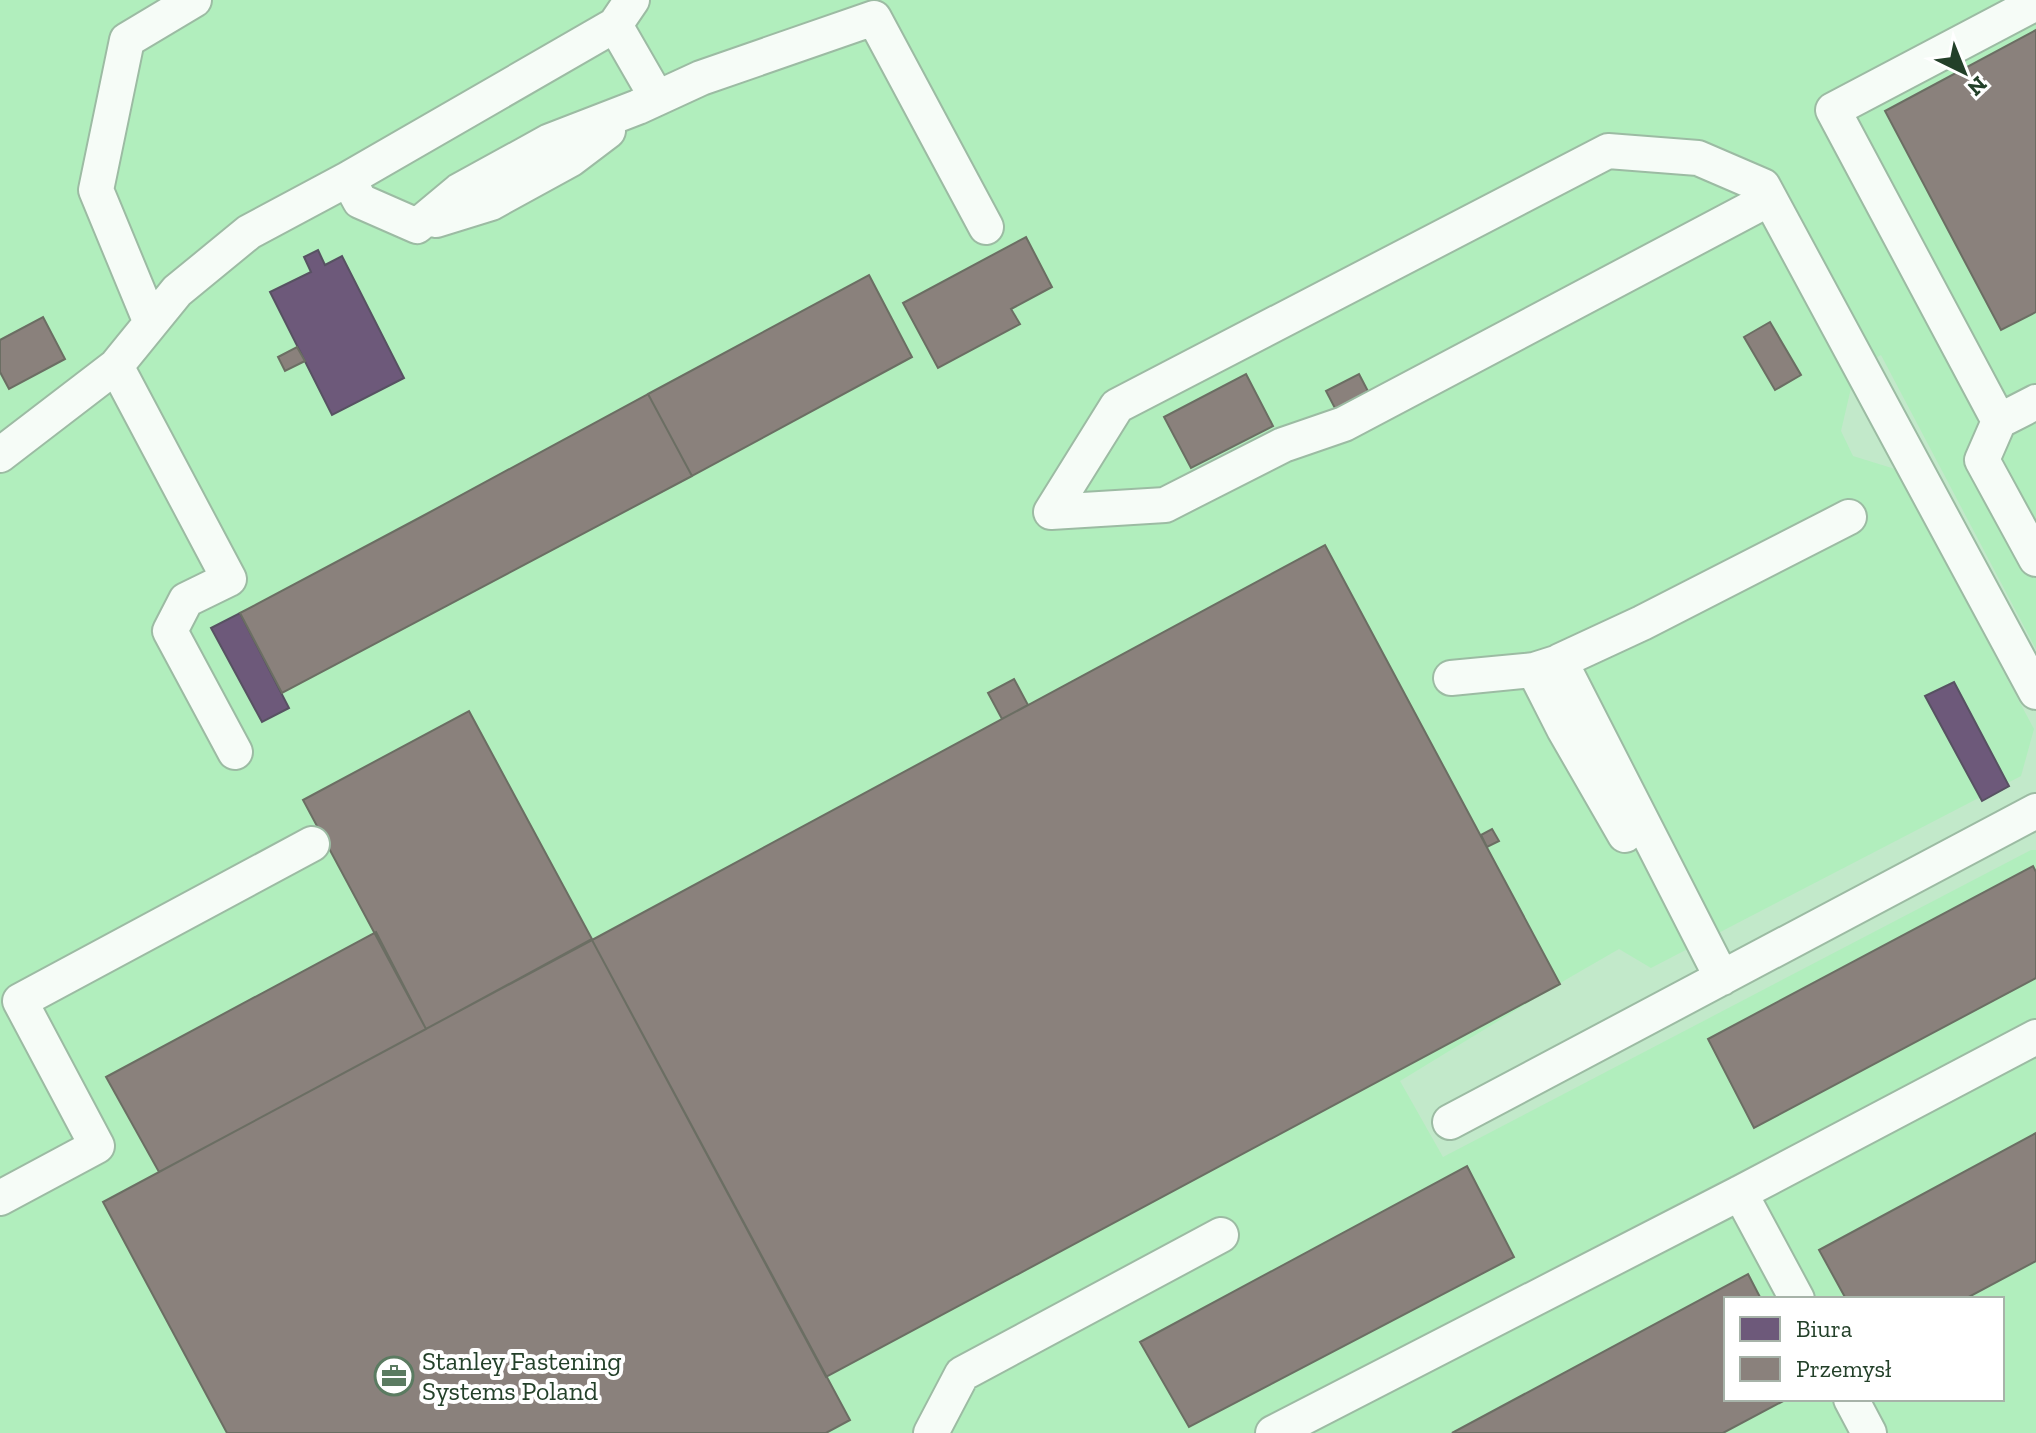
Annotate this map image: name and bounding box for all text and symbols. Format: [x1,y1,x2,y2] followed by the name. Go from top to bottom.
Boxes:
[1924,32,2004,112] north arrow
[1962,71,1993,102] text: N
[1724,1297,2004,1401] legend
[1796,1314,1853,1343] text: Biura
[422,1345,622,1407] place label: Stanley Fastening Systems Poland
[1796,1354,1892,1383] text: Przemysł
[373,1355,415,1397] office icon: Stanley Fastening Systems Poland

